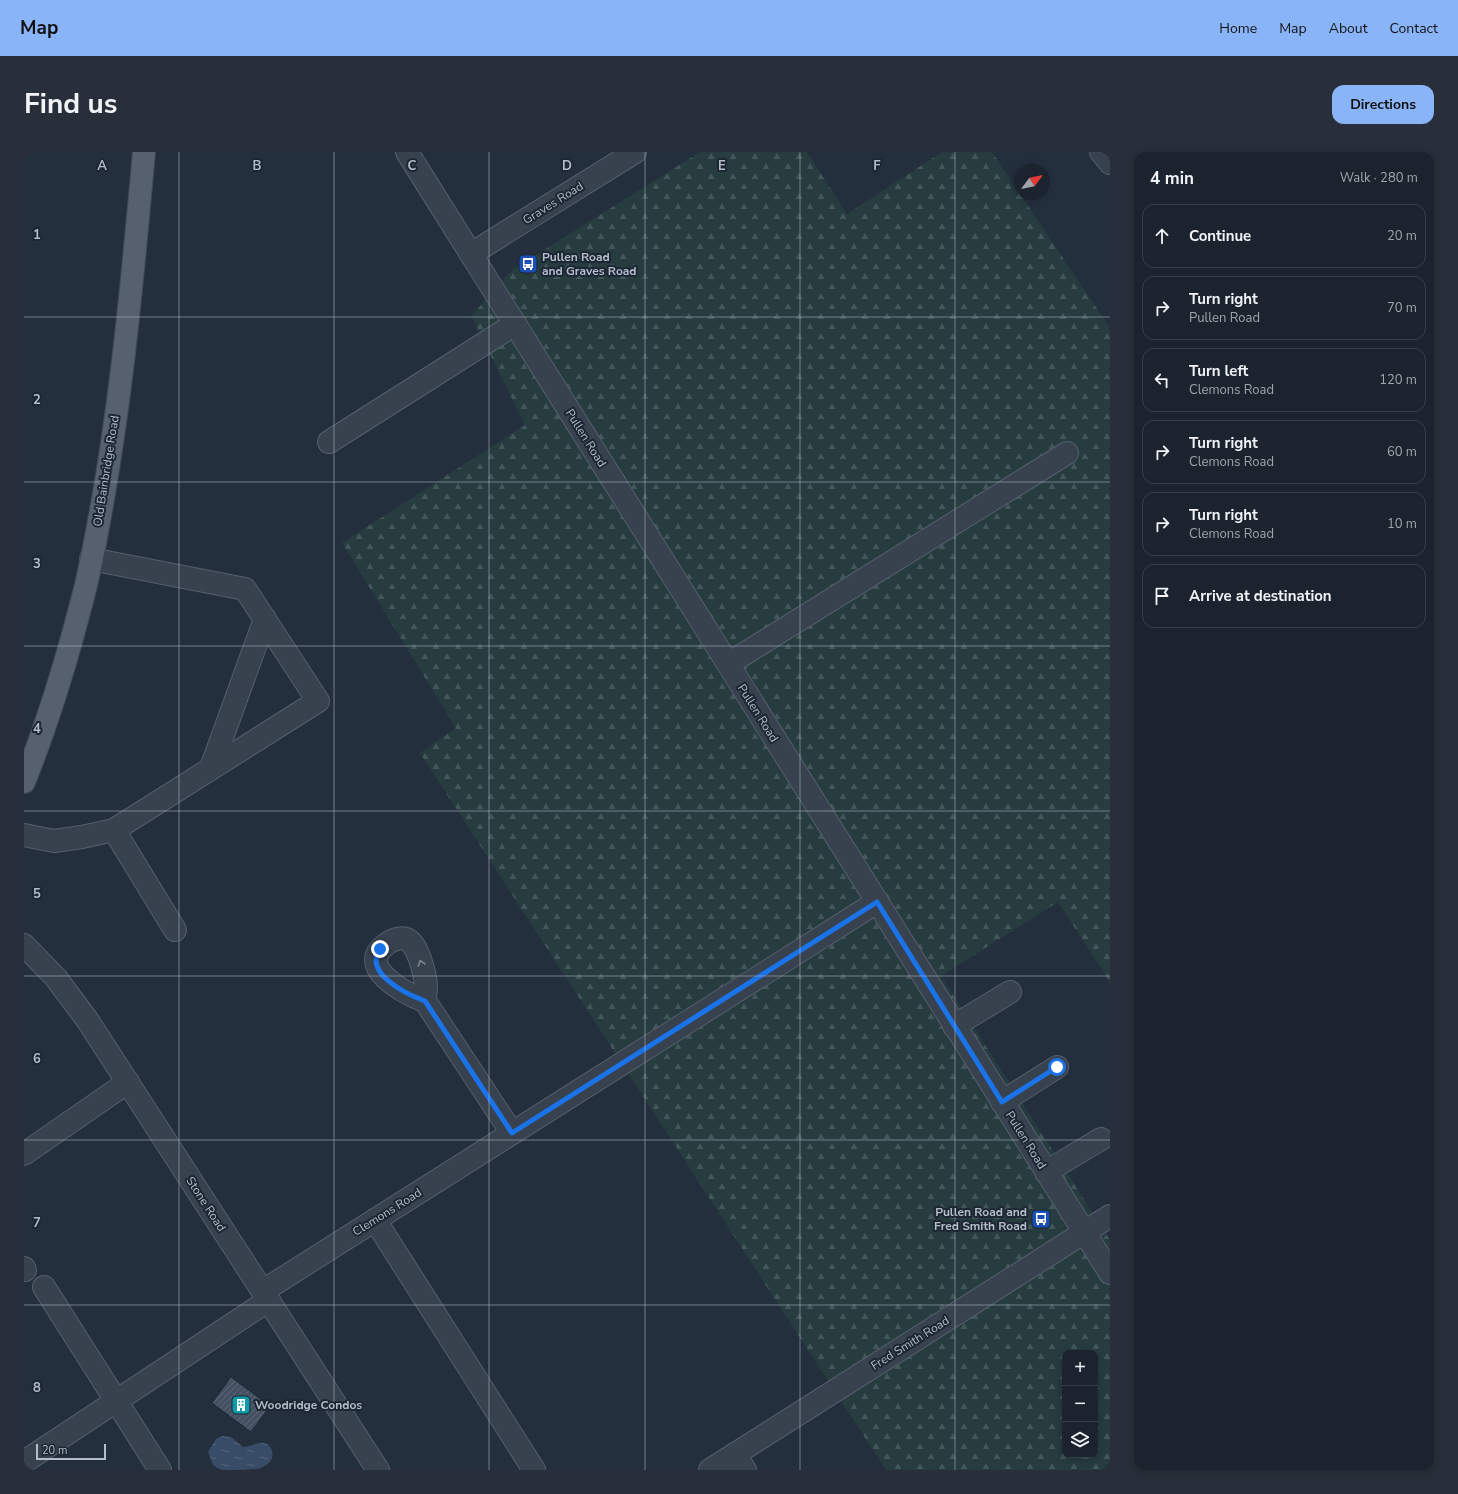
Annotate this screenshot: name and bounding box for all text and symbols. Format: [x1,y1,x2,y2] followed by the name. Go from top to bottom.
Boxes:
[20,15,58,41] text: Map
[1219,19,1257,38] text: Home
[1279,19,1307,38] text: Map
[1329,19,1368,38] text: About
[1390,19,1438,38] text: Contact
[24,85,118,123] text: Find us
[1332,85,1434,124] button: Directions
[97,157,107,175] text: A
[253,157,262,175] text: B
[408,157,417,175] text: C
[562,157,572,175] text: D
[718,157,726,175] text: E
[873,157,881,175] text: F
[1014,164,1050,200] north arrow
[1150,167,1194,190] text: 4 min
[1340,169,1418,187] text: Walk · 280 m
[520,178,586,228] street label: Graves Road
[1151,225,1173,247] icon: ahead
[33,226,41,244] text: 1
[1189,226,1251,246] text: Continue
[1387,227,1417,245] text: 20 m
[542,249,637,279] place label: Pullen Road and Graves Road
[517,253,539,275] bus stop icon: Pullen Road and Graves Road
[1189,289,1258,309] text: Turn right
[1151,297,1173,319] icon: right
[1387,299,1417,317] text: 70 m
[1189,309,1260,327] text: Pullen Road
[1189,361,1248,381] text: Turn left
[1151,369,1173,391] icon: left
[1379,371,1417,389] text: 120 m
[1189,381,1274,399] text: Clemons Road
[33,391,41,409] text: 2
[562,406,610,470] street label: Pullen Road
[89,414,123,528] street label: Old Bainbridge Road
[1189,433,1258,453] text: Turn right
[1151,441,1173,463] icon: right
[1387,443,1417,461] text: 60 m
[1189,453,1274,471] text: Clemons Road
[1189,505,1258,525] text: Turn right
[1151,513,1173,535] icon: right
[1387,515,1417,533] text: 10 m
[1189,525,1274,543] text: Clemons Road
[33,555,41,573] text: 3
[1151,585,1173,607] icon: arrive
[1189,586,1332,606] text: Arrive at destination
[734,681,782,745] street label: Pullen Road
[33,720,41,738] text: 4
[33,885,41,903] text: 5
[371,940,389,958] route end
[417,959,426,966] one-way arrow
[33,1050,41,1068] text: 6
[1048,1058,1066,1076] route start
[1002,1108,1050,1172] street label: Pullen Road
[182,1173,230,1235] street label: Stone Road
[349,1184,425,1240] street label: Clemons Road
[934,1204,1027,1234] place label: Pullen Road and Fred Smith Road
[1030,1208,1052,1230] bus stop icon: Pullen Road and Fred Smith Road
[33,1214,41,1232] text: 7
[868,1312,952,1374] street label: Fred Smith Road
[1062,1350,1098,1458] map controls
[1062,1350,1098,1386] button: +
[33,1379,41,1397] text: 8
[1062,1386,1098,1422] button: −
[230,1394,252,1416] building icon: Woodridge Condos
[255,1397,362,1413] place label: Woodridge Condos
[1062,1422,1098,1458] button: layers
[36,1442,106,1461] scale bar
[42,1443,67,1458] text: 20 m

